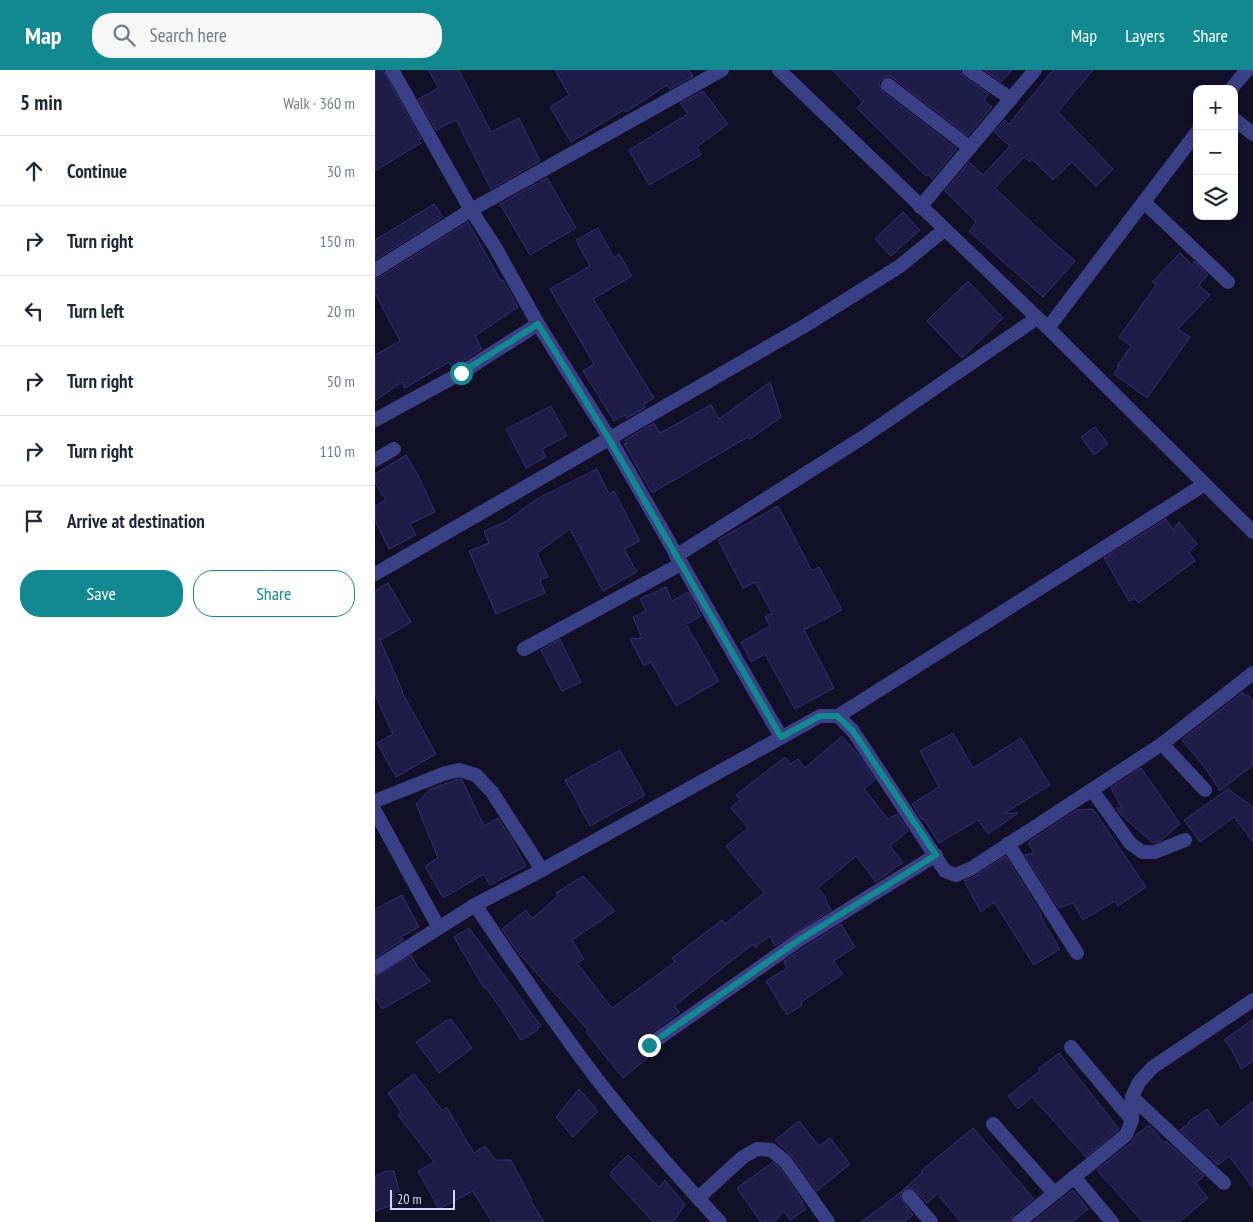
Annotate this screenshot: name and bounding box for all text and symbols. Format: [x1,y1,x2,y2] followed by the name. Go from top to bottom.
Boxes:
[92,13,442,58] search box
[25,20,62,51] text: Map
[110,21,138,49] icon: search
[150,23,227,47] text: Search here
[1071,24,1097,47] text: Map
[1125,24,1165,47] text: Layers
[1193,24,1228,47] text: Share
[1193,85,1238,220] map controls
[1193,85,1238,130] button: +
[20,89,62,116] text: 5 min
[283,93,355,113] text: Walk · 360 m
[1193,130,1238,175] button: −
[20,157,48,185] icon: ahead
[67,159,127,183] text: Continue
[327,161,355,181] text: 30 m
[1193,175,1238,220] button: layers
[20,227,48,255] icon: right
[67,229,133,253] text: Turn right
[320,231,355,251] text: 150 m
[20,297,48,325] icon: left
[67,299,124,323] text: Turn left
[327,301,355,321] text: 20 m
[450,362,473,385] route start
[20,367,48,395] icon: right
[67,369,133,393] text: Turn right
[327,371,355,391] text: 50 m
[20,437,48,465] icon: right
[67,439,133,463] text: Turn right
[320,441,355,461] text: 110 m
[20,507,48,535] icon: arrive
[67,509,205,533] text: Arrive at destination
[20,570,183,617] button: Save
[193,570,355,617] button: Share
[638,1034,661,1057] route end
[390,1187,455,1210] scale bar
[397,1190,422,1208] text: 20 m

